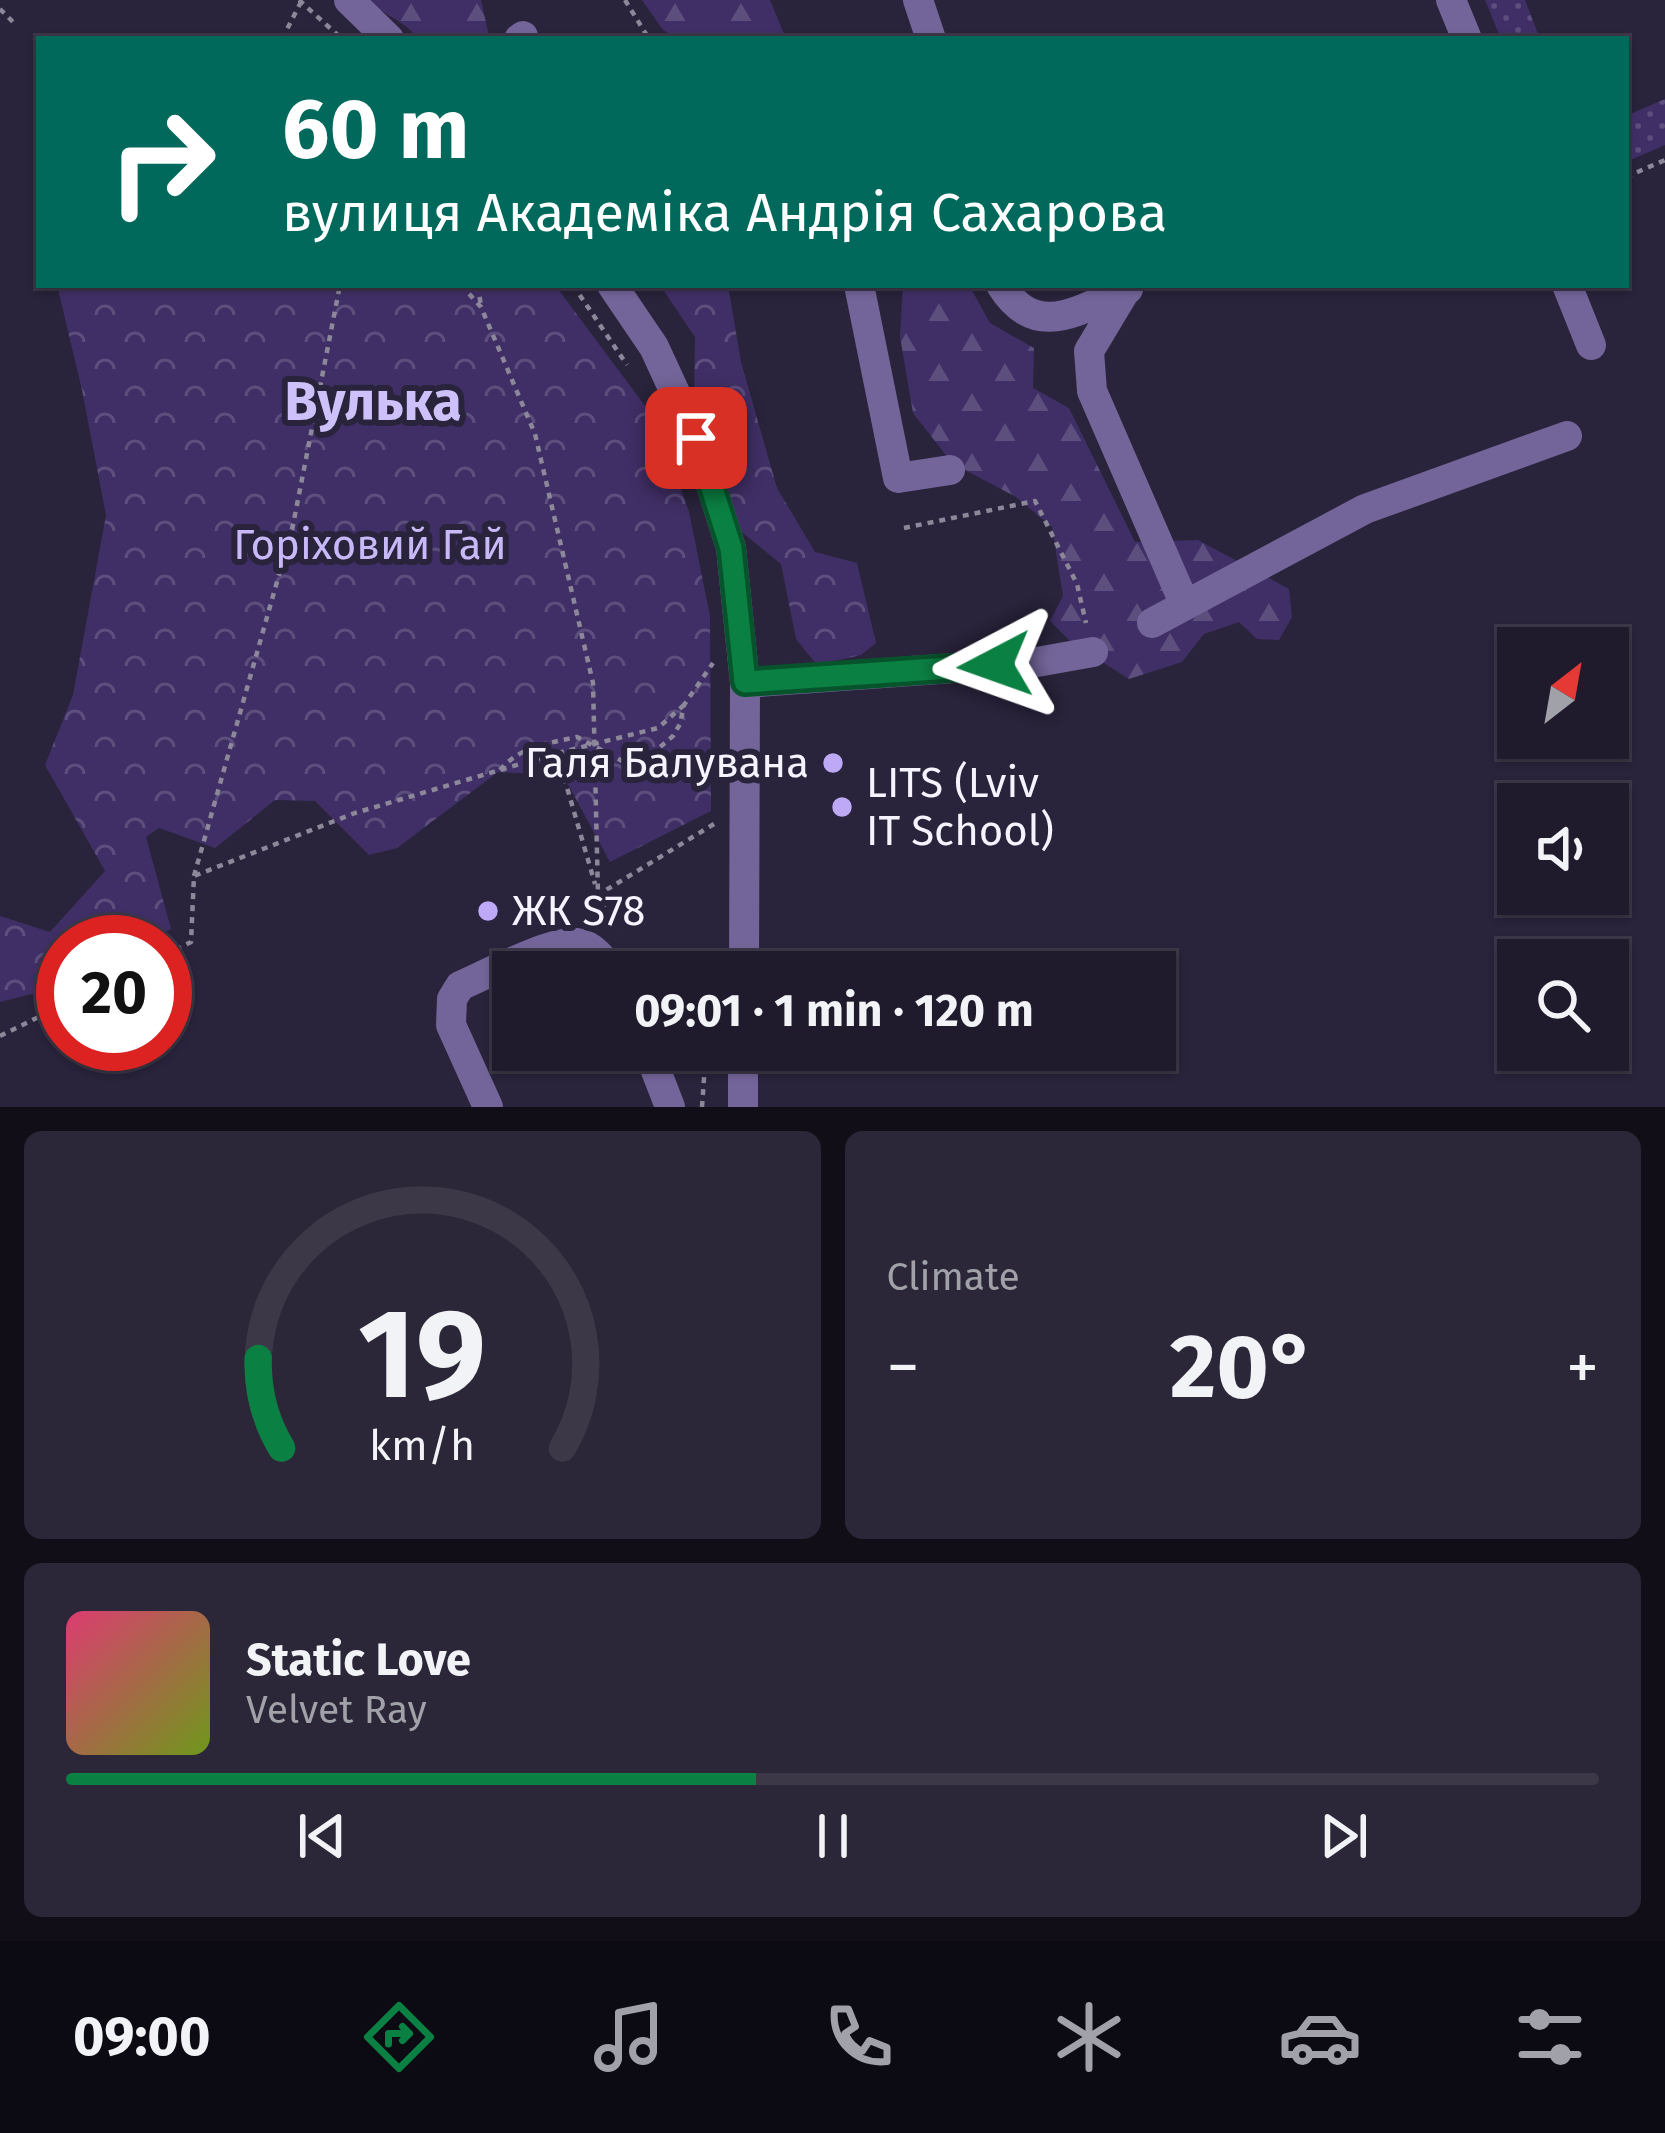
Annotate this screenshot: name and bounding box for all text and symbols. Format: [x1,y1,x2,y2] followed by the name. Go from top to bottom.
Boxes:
[282,79,469,180] text: 60 m
[84,84,240,240] icon: right
[282,181,1167,245] text: вулиця Академіка Андрія Сахарова
[284,370,462,434] district label: Вулька
[645,387,747,489] pin
[663,405,729,471] icon: arrive
[233,520,507,570] park label: Горіховий Гай
[932,602,1058,728] position arrow
[1497,627,1629,759] north arrow
[1497,627,1629,1071] map controls
[525,738,809,788] place label: Галя Балувана
[820,750,846,776] marker: Галя Балувана
[866,758,1054,856] place label: LITS (Lviv IT School)
[1497,783,1629,915] button: sound
[829,794,855,820] marker: LITS (Lviv IT School)
[512,886,645,936] place label: ЖК S78
[475,898,501,924] marker: ЖК S78
[36,915,192,1071] speed limit sign: 20
[1497,939,1629,1071] button: search
[634,984,1034,1038] text: 09:01 · 1 min · 120 m
[887,1254,1020,1300] text: Climate
[358,1280,486,1430] text: 19
[1170,1313,1316,1421] text: 20°
[887,1328,920,1407] text: −
[1566,1328,1599,1407] text: +
[369,1420,475,1471] text: km/h
[246,1633,471,1687] text: Static Love
[246,1687,427,1733] text: Velvet Ray
[289,1803,355,1869] icon: previous
[800,1803,866,1869] icon: pause
[1311,1803,1377,1869] icon: next
[357,1995,441,2079] icon: directions
[587,1995,671,2079] icon: music
[817,1995,901,2079] icon: phone
[1047,1995,1131,2079] icon: climate
[1278,1995,1362,2079] icon: car
[1508,1995,1592,2079] icon: filters
[73,2005,211,2069] text: 09:00

